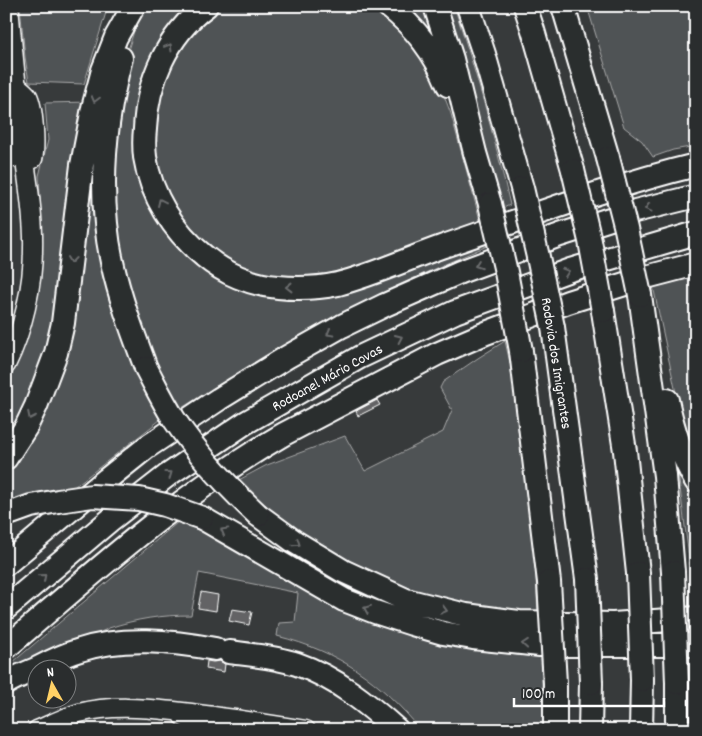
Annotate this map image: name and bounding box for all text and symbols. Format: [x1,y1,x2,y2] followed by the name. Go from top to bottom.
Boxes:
[163,44,173,53] one-way arrow
[90,95,101,104] one-way arrow
[156,198,167,207] one-way arrow
[644,202,653,213] one-way arrow
[66,256,77,264] one-way arrow
[474,259,483,269] one-way arrow
[562,268,570,278] one-way arrow
[285,282,292,292] one-way arrow
[534,296,576,431] street label: Rodovia dos Imigrantes
[327,326,336,336] one-way arrow
[394,334,403,345] one-way arrow
[269,339,387,418] street label: Rodoanel Mário Covas
[27,411,37,420] one-way arrow
[163,471,173,480] one-way arrow
[221,527,230,537] one-way arrow
[291,537,301,546] one-way arrow
[38,573,47,582] one-way arrow
[440,604,448,614] one-way arrow
[363,605,371,615] one-way arrow
[520,639,528,650] one-way arrow
[28,658,78,708] north arrow
[46,663,55,683] text: N
[514,676,664,708] scale bar
[522,684,555,706] text: 100 m

